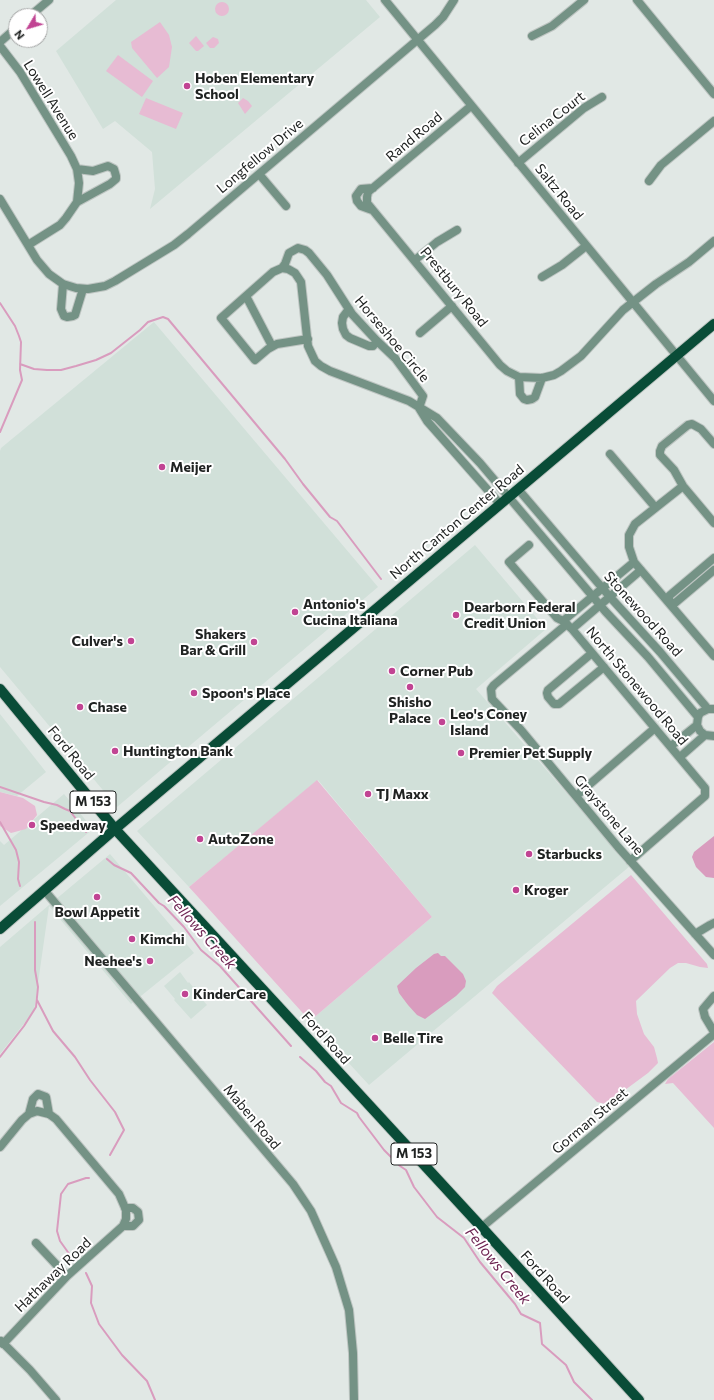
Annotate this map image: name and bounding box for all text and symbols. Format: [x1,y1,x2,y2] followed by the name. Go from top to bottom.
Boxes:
[8,8,48,48] north arrow
[11,28,27,42] text: N
[20,57,82,143] street label: Lowell Avenue
[195,70,314,102] place label: Hoben Elementary School
[182,81,192,91] marker: Hoben Elementary School
[516,88,588,150] street label: Celina Court
[382,109,446,165] street label: Rand Road
[213,115,307,197] street label: Longfellow Drive
[531,161,587,223] street label: Saltz Road
[417,244,491,330] street label: Prestbury Road
[351,293,433,385] street label: Horseshoe Circle
[170,459,212,475] place label: Meijer
[387,461,527,583] street label: North Canton Center Road
[157,462,167,472] marker: Meijer
[600,568,686,660] street label: Stonewood Road
[303,596,398,628] place label: Antonio's Cucina Italiana
[464,599,576,632] place label: Dearborn Federal Credit Union
[290,607,300,617] marker: Antonio's Cucina Italiana
[451,610,461,620] marker: Dearborn Federal Credit Union
[583,623,691,749] street label: North Stonewood Road
[180,626,246,658] place label: Shakers Bar & Grill
[71,633,123,649] place label: Culver's
[126,636,136,646] marker: Culver's
[249,637,259,647] marker: Shakers Bar & Grill
[400,663,473,679] place label: Corner Pub
[387,666,397,676] marker: Corner Pub
[405,682,415,692] marker: Shisho Palace
[202,685,290,701] place label: Spoon's Place
[189,688,199,698] marker: Spoon's Place
[388,694,432,726] place label: Shisho Palace
[88,699,127,715] place label: Chase
[75,702,85,712] marker: Chase
[450,706,527,738] place label: Leo's Coney Island
[437,717,447,727] marker: Leo's Coney Island
[44,722,98,784] street label: Ford Road
[123,743,233,759] place label: Huntington Bank
[469,745,592,761] place label: Premier Pet Supply
[110,746,120,756] marker: Huntington Bank
[456,748,466,758] marker: Premier Pet Supply
[571,772,647,858] street label: Graystone Lane
[376,786,429,802] place label: TJ Maxx
[363,789,373,799] marker: TJ Maxx
[70,791,116,813] road number: M 153
[40,817,106,833] place label: Speedway
[27,820,37,830] marker: Speedway
[208,831,274,847] place label: AutoZone
[195,834,205,844] marker: AutoZone
[537,846,602,862] place label: Starbucks
[524,849,534,859] marker: Starbucks
[524,882,568,898] place label: Kroger
[511,885,521,895] marker: Kroger
[164,891,240,973] water label: Fellows Creek
[92,892,102,902] marker: Bowl Appetit
[54,904,140,920] place label: Bowl Appetit
[140,931,185,947] place label: Kimchi
[127,934,137,944] marker: Kimchi
[84,953,142,969] place label: Neehee's
[145,956,155,966] marker: Neehee's
[193,986,266,1002] place label: KinderCare
[180,989,190,999] marker: KinderCare
[298,1008,354,1068] street label: Ford Road
[383,1030,443,1046] place label: Belle Tire
[370,1033,380,1043] marker: Belle Tire
[220,1081,284,1153] street label: Maben Road
[549,1084,631,1158] street label: Gorman Street
[391,1143,437,1165] road number: M 153
[461,1224,535,1308] water label: Fellows Creek
[11,1234,95,1316] street label: Hathaway Road
[517,1247,573,1307] street label: Ford Road

